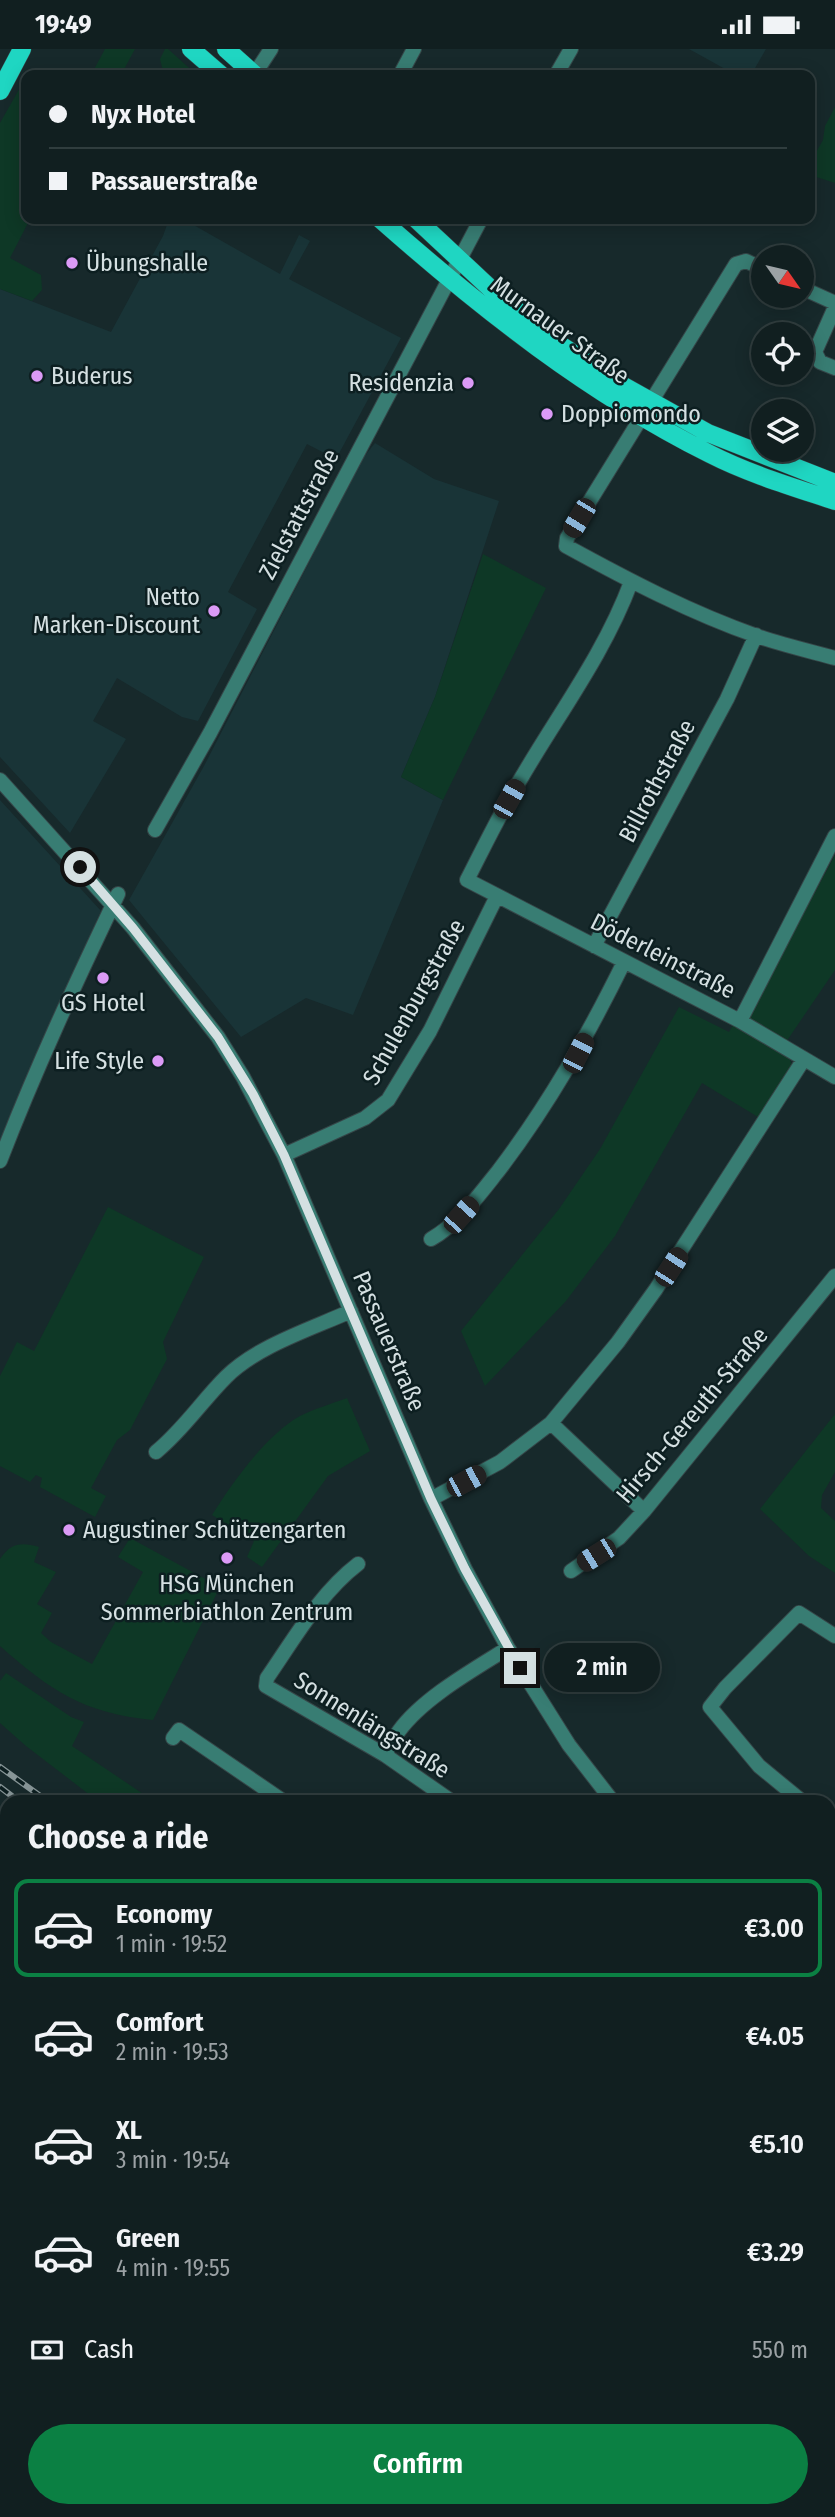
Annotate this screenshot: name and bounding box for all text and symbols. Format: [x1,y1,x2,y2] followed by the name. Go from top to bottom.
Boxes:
[35,9,92,40] text: 19:49
[91,99,195,130] text: Nyx Hotel
[91,166,258,197] text: Passauerstraße
[751,245,814,308] north arrow
[751,245,814,462] map controls
[86,249,208,277] place label: Übungshalle
[64,255,80,271] marker: Übungshalle
[485,270,635,390] street label: Murnauer Straße
[751,322,814,385] button: locate
[51,362,133,390] place label: Buderus
[29,368,45,384] marker: Buderus
[348,369,454,397] place label: Residenzia
[460,375,476,391] marker: Residenzia
[751,399,814,462] button: layers
[561,400,701,428] place label: Doppiomondo
[539,406,555,422] marker: Doppiomondo
[253,444,345,584] street label: Zielstattstraße
[560,495,599,541] car
[33,583,200,639] place label: Netto Marken-Discount
[206,603,222,619] marker: Netto Marken-Discount
[613,715,701,847] street label: Billrothstraße
[490,776,529,822] car
[64,851,96,883] route start
[586,908,740,1004] street label: Döderleinstraße
[357,914,471,1090] street label: Schulenburgstraße
[95,970,111,986] marker: GS Hotel
[61,989,145,1017] place label: GS Hotel
[560,1030,597,1076] car
[54,1047,144,1075] place label: Life Style
[150,1053,166,1069] marker: Life Style
[440,1192,483,1238] car
[651,1244,692,1290] car
[347,1267,431,1415] street label: Passauerstraße
[610,1322,774,1508] street label: Hirsch-Gereuth-Straße
[443,1462,490,1500] car
[83,1516,346,1544] place label: Augustiner Schützengarten
[61,1522,77,1538] marker: Augustiner Schützengarten
[573,1535,620,1575] car
[219,1550,235,1566] marker: HSG München Sommerbiathlon Zentrum
[101,1570,353,1626] place label: HSG München Sommerbiathlon Zentrum
[544,1643,660,1693] callout: 2 min
[504,1652,536,1684] route end
[576,1653,628,1681] text: 2 min
[289,1666,455,1784] street label: Sonnenlängstraße
[28,1818,209,1856] text: Choose a ride
[32,1897,95,1960] icon: car
[116,1899,212,1930] text: Economy
[744,1913,804,1944] text: €3.00
[116,1930,227,1958] text: 1 min · 19:52
[32,2005,95,2068] icon: car
[116,2007,204,2038] text: Comfort
[746,2021,804,2052] text: €4.05
[116,2038,229,2066] text: 2 min · 19:53
[32,2113,95,2176] icon: car
[116,2115,142,2146] text: XL
[749,2129,804,2160] text: €5.10
[116,2146,230,2174] text: 3 min · 19:54
[32,2221,95,2284] icon: car
[116,2223,180,2254] text: Green
[747,2237,804,2268] text: €3.29
[116,2254,230,2282] text: 4 min · 19:55
[28,2331,66,2369] icon: cash
[84,2334,134,2365] text: Cash
[752,2336,808,2364] text: 550 m
[28,2424,808,2504] button: Confirm

